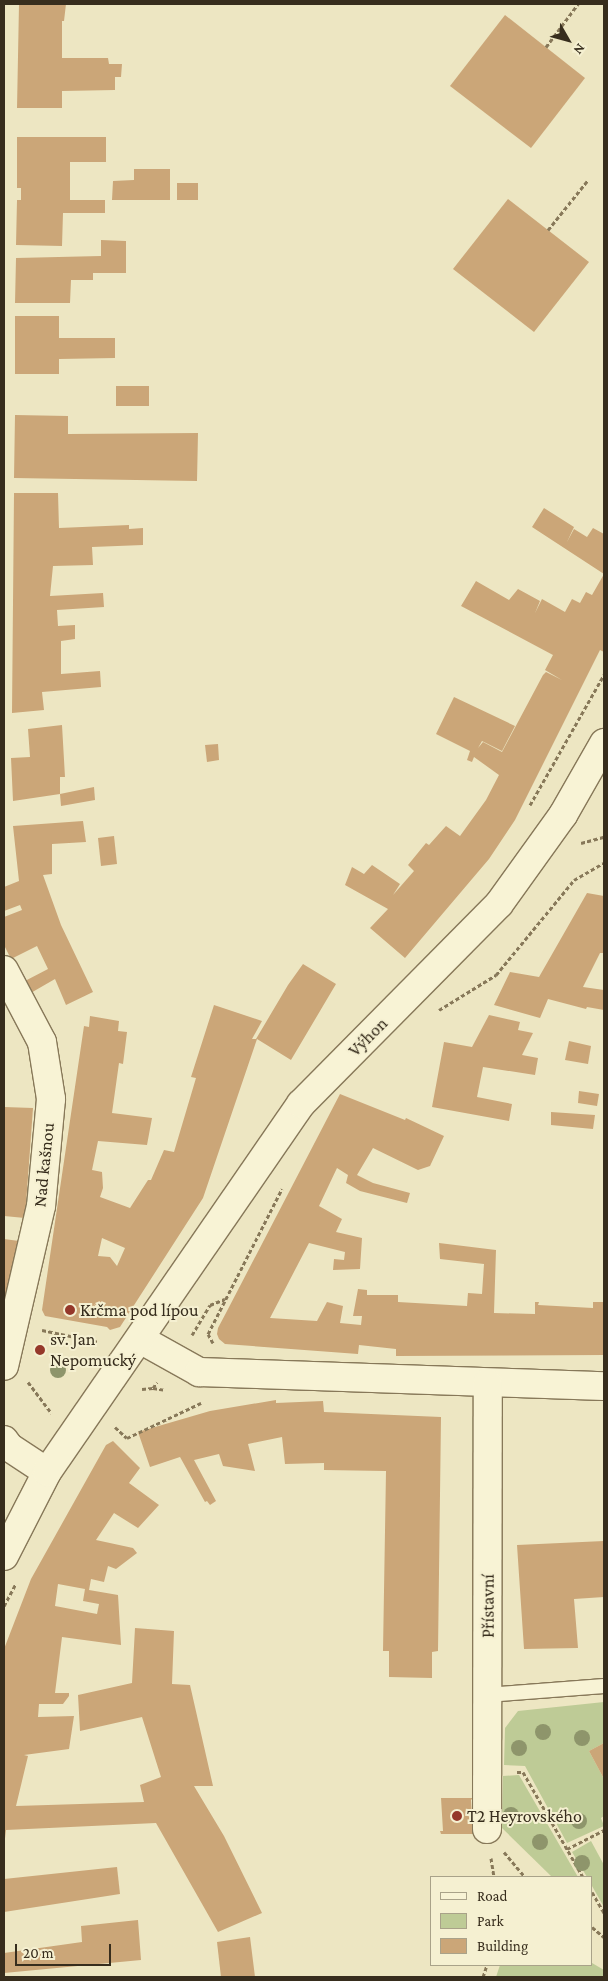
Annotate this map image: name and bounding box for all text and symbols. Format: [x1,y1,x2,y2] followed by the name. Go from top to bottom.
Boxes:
[543,15,593,65] north arrow
[571,41,589,58] text: N
[344,1013,392,1061] street label: Výhon
[29,1122,59,1208] street label: Nad kašnou
[80,1299,199,1321] place label: Krčma pod lípou
[64,1304,76,1316] marker: Krčma pod lípou
[50,1329,136,1372] place label: sv. Jan Nepomucký
[34,1344,46,1356] marker: sv. Jan Nepomucký
[477,1574,499,1638] street label: Přístavní
[467,1805,582,1827] place label: T2 Heyrovského
[451,1810,463,1822] marker: T2 Heyrovského
[430,1876,593,1966] legend
[477,1888,507,1904] text: Road
[477,1913,504,1929] text: Park
[18,1934,114,1966] scale bar
[477,1938,528,1954] text: Building
[23,1945,54,1961] text: 20 m

